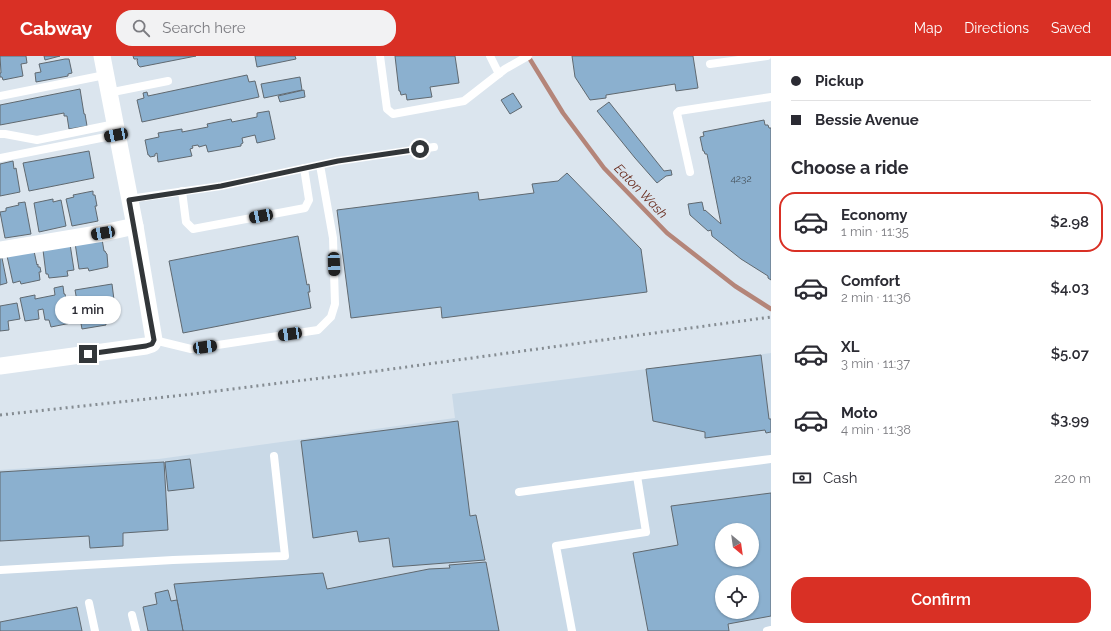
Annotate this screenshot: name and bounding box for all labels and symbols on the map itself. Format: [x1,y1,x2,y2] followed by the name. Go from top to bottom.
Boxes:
[103,127,129,143] car
[411,140,429,158] route start
[611,161,671,221] water label: Eaton Wash
[730,173,752,184] house number: 4232
[248,208,274,224] car
[90,225,116,241] car
[328,252,340,276] car
[55,296,121,324] callout: 1 min
[277,326,303,342] car
[192,339,218,355] car
[79,345,97,363] route end
[715,523,759,567] north arrow

